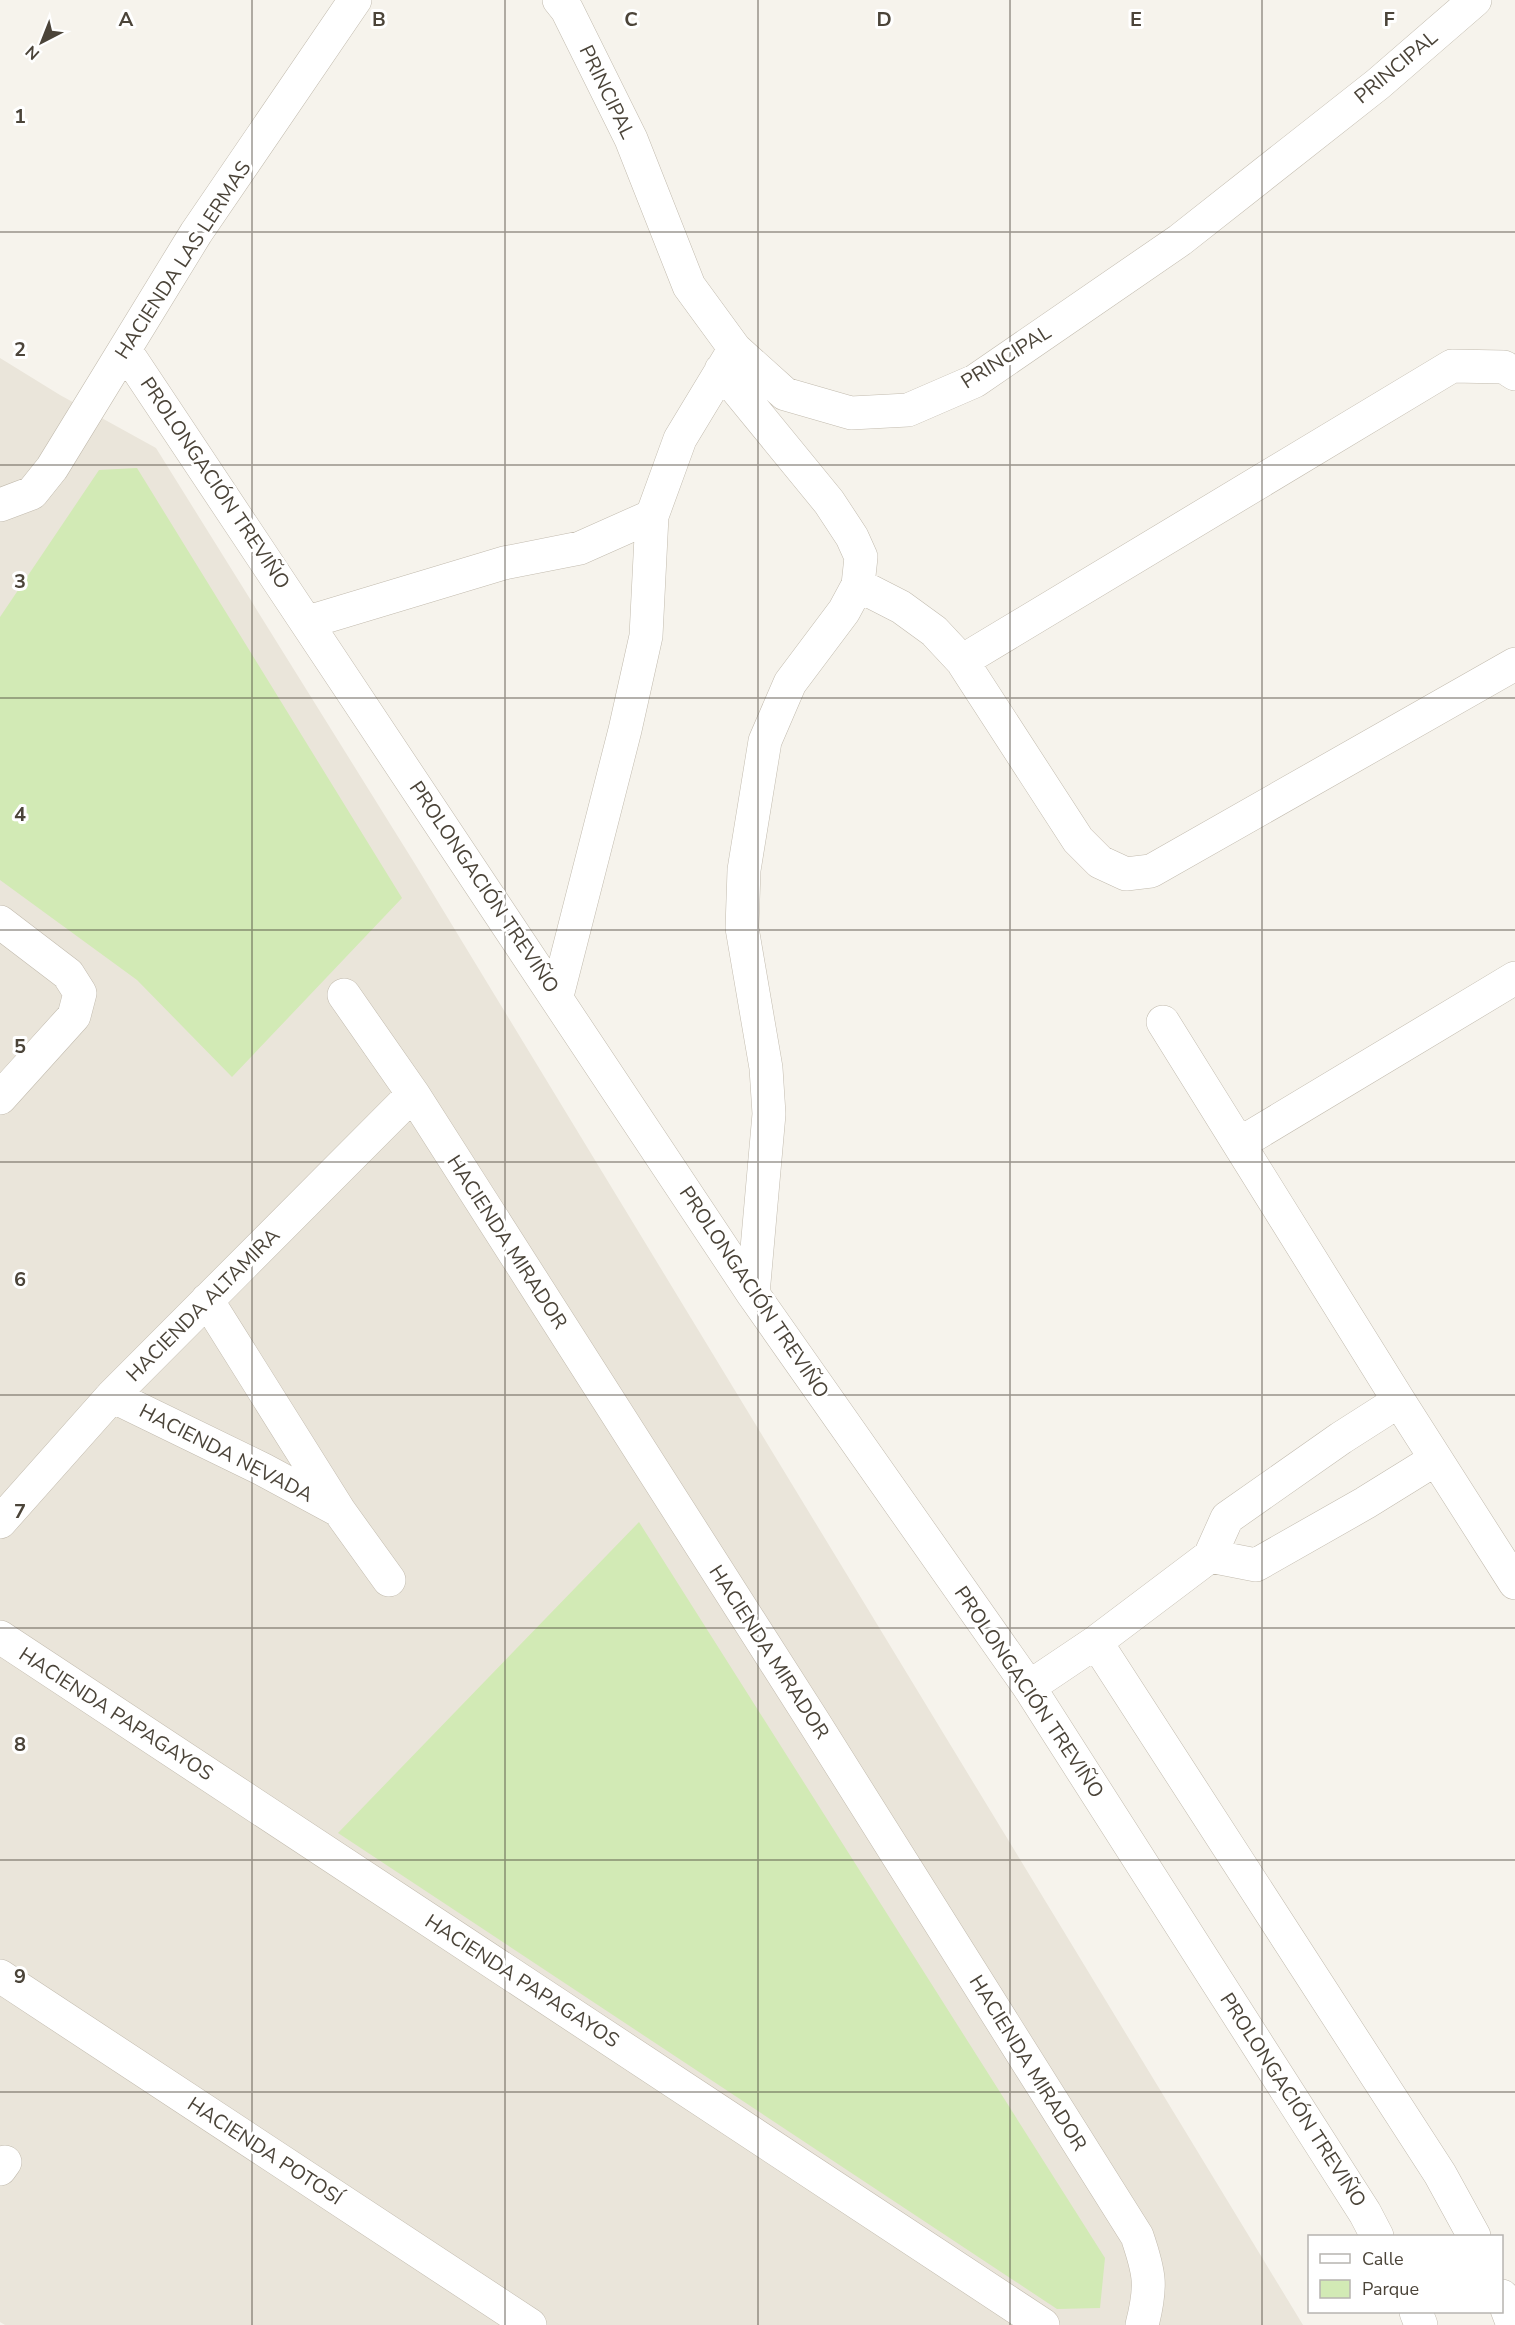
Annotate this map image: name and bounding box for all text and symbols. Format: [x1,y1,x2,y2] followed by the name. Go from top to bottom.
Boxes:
[119,6,134,33] text: A
[372,6,386,33] text: B
[624,6,638,33] text: C
[876,6,892,33] text: D
[1130,6,1142,33] text: E
[1383,6,1395,33] text: F
[12,12,72,72] north arrow
[1349,24,1444,110] street label: PRINCIPAL
[21,40,44,65] text: N
[573,41,641,144] street label: PRINCIPAL
[14,103,26,130] text: 1
[109,156,257,364] street label: HACIENDA LAS LERMAS
[956,319,1056,395] street label: PRINCIPAL
[14,336,26,363] text: 2
[134,372,296,594] street label: PROLONGACIÓN TREVIÑO
[14,568,26,595] text: 3
[403,776,565,998] street label: PROLONGACIÓN TREVIÑO
[14,801,26,828] text: 4
[14,1033,26,1060] text: 5
[441,1150,573,1334] street label: HACIENDA MIRADOR
[673,1181,835,1403] street label: PROLONGACIÓN TREVIÑO
[120,1222,286,1388] street label: HACIENDA ALTAMIRA
[14,1266,26,1293] text: 6
[134,1397,318,1509] street label: HACIENDA NEVADA
[14,1498,26,1525] text: 7
[703,1560,835,1744] street label: HACIENDA MIRADOR
[948,1581,1110,1803] street label: PROLONGACIÓN TREVIÑO
[14,1641,218,1787] street label: HACIENDA PAPAGAYOS
[14,1731,26,1758] text: 8
[420,1908,624,2054] street label: HACIENDA PAPAGAYOS
[14,1963,26,1990] text: 9
[963,1970,1093,2156] street label: HACIENDA MIRADOR
[1214,1988,1372,2212] street label: PROLONGACIÓN TREVIÑO
[182,2091,349,2212] street label: HACIENDA POTOSÍ
[1308,2235,1503,2313] legend
[1362,2247,1404,2271] text: Calle
[1362,2277,1419,2301] text: Parque

